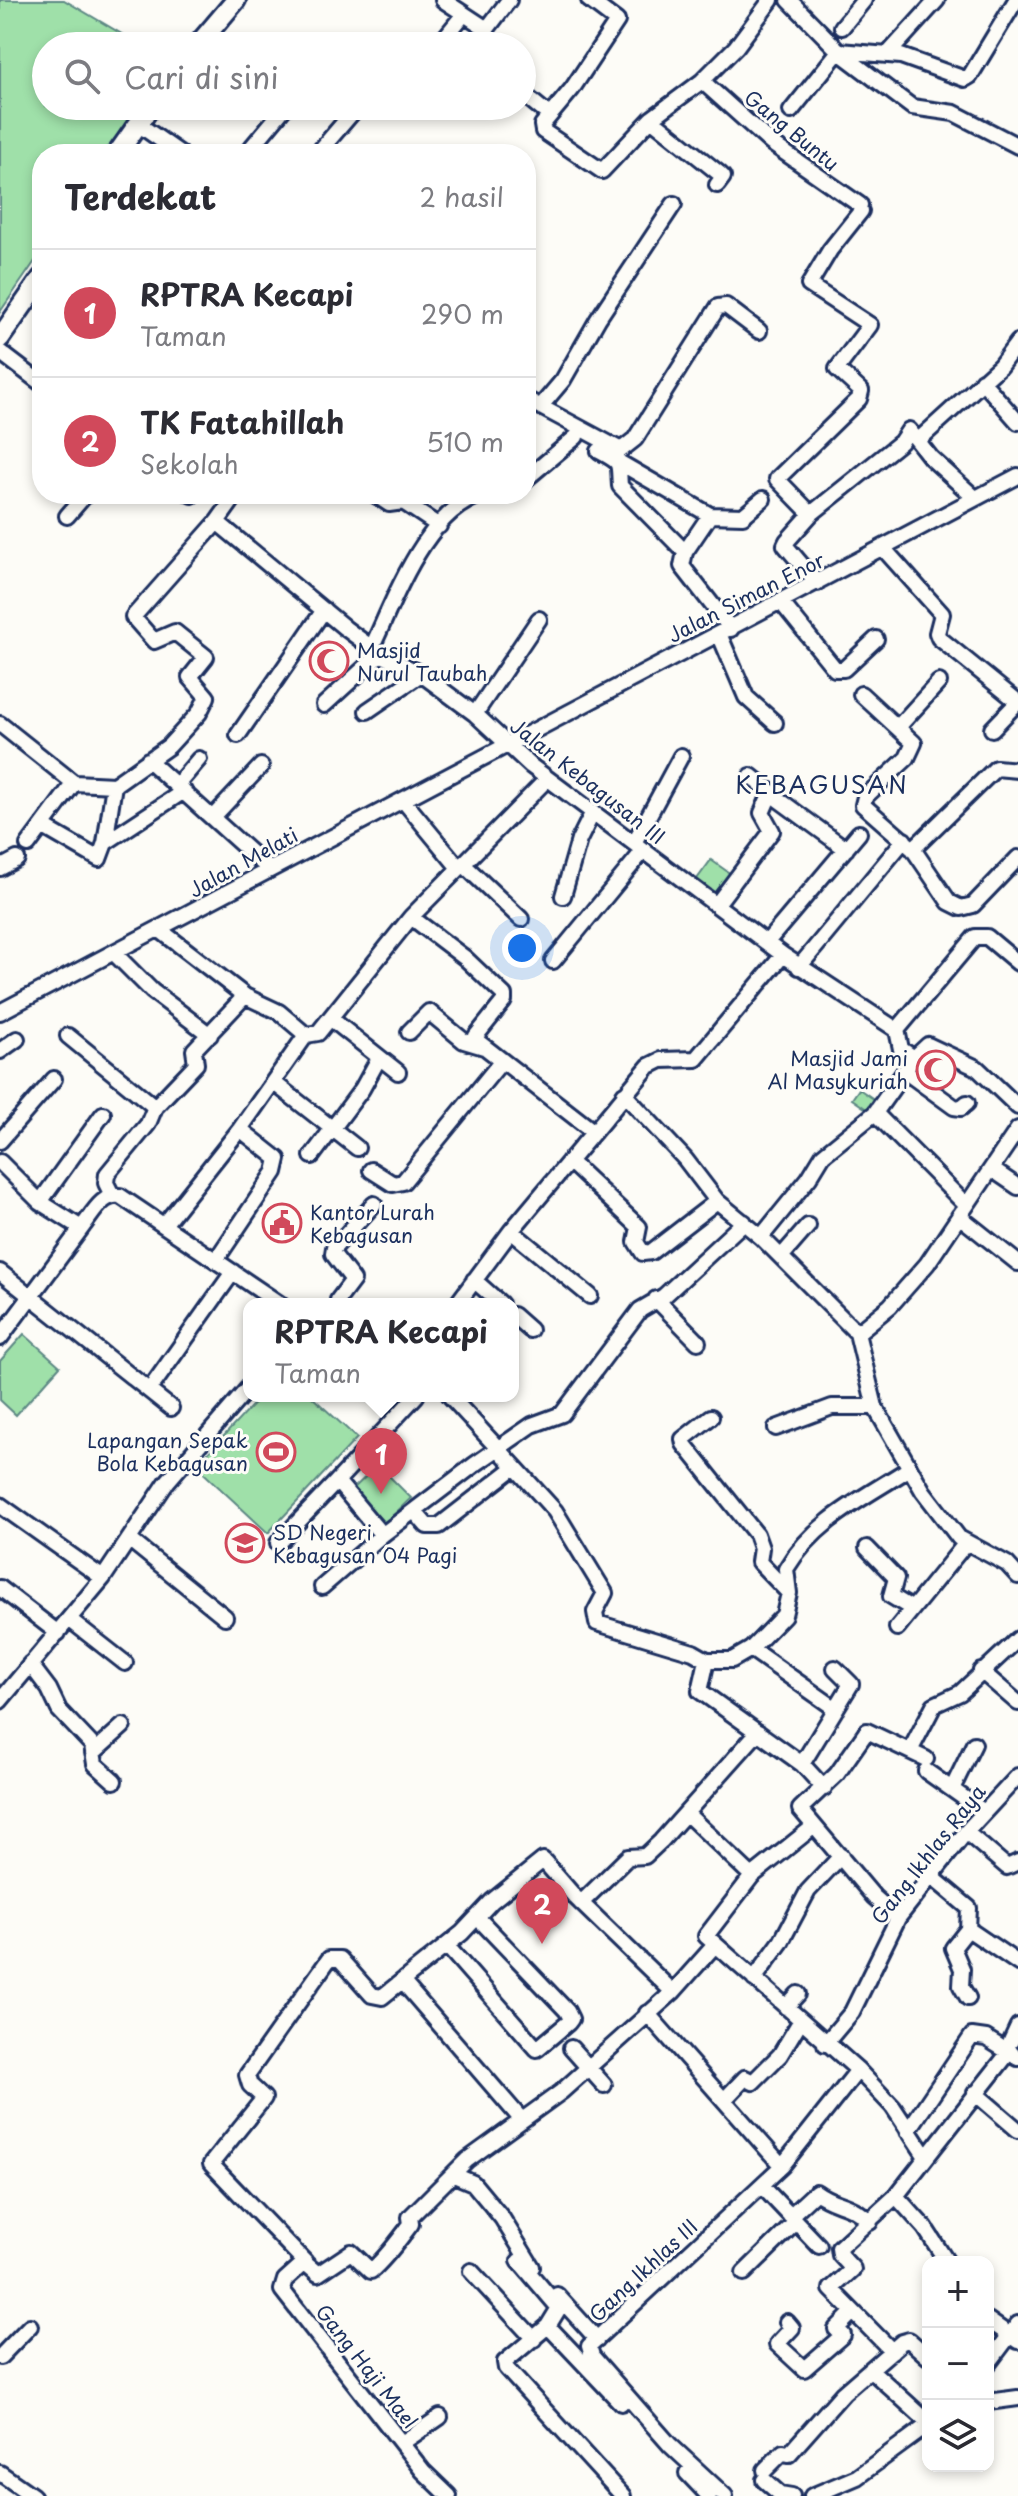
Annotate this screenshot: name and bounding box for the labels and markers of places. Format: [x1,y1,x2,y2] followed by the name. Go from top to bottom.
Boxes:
[357,635,487,688] place label: Masjid Nurul Taubah
[308,640,350,682] mosque icon: Masjid Nurul Taubah
[767,1043,908,1096] place label: Masjid Jami Al Masykuriah
[915,1049,957,1091] mosque icon: Masjid Jami Al Masykuriah
[310,1197,435,1250] place label: Kantor Lurah Kebagusan
[261,1202,303,1244] public building icon: Kantor Lurah Kebagusan
[87,1425,248,1478] place label: Lapangan Sepak Bola Kebagusan
[355,1428,407,1494] pin: 1
[255,1431,297,1473] sports icon: Lapangan Sepak Bola Kebagusan
[273,1517,457,1570] place label: SD Negeri Kebagusan 04 Pagi
[224,1522,266,1564] school or university icon: SD Negeri Kebagusan 04 Pagi
[516,1878,568,1944] pin: 2

